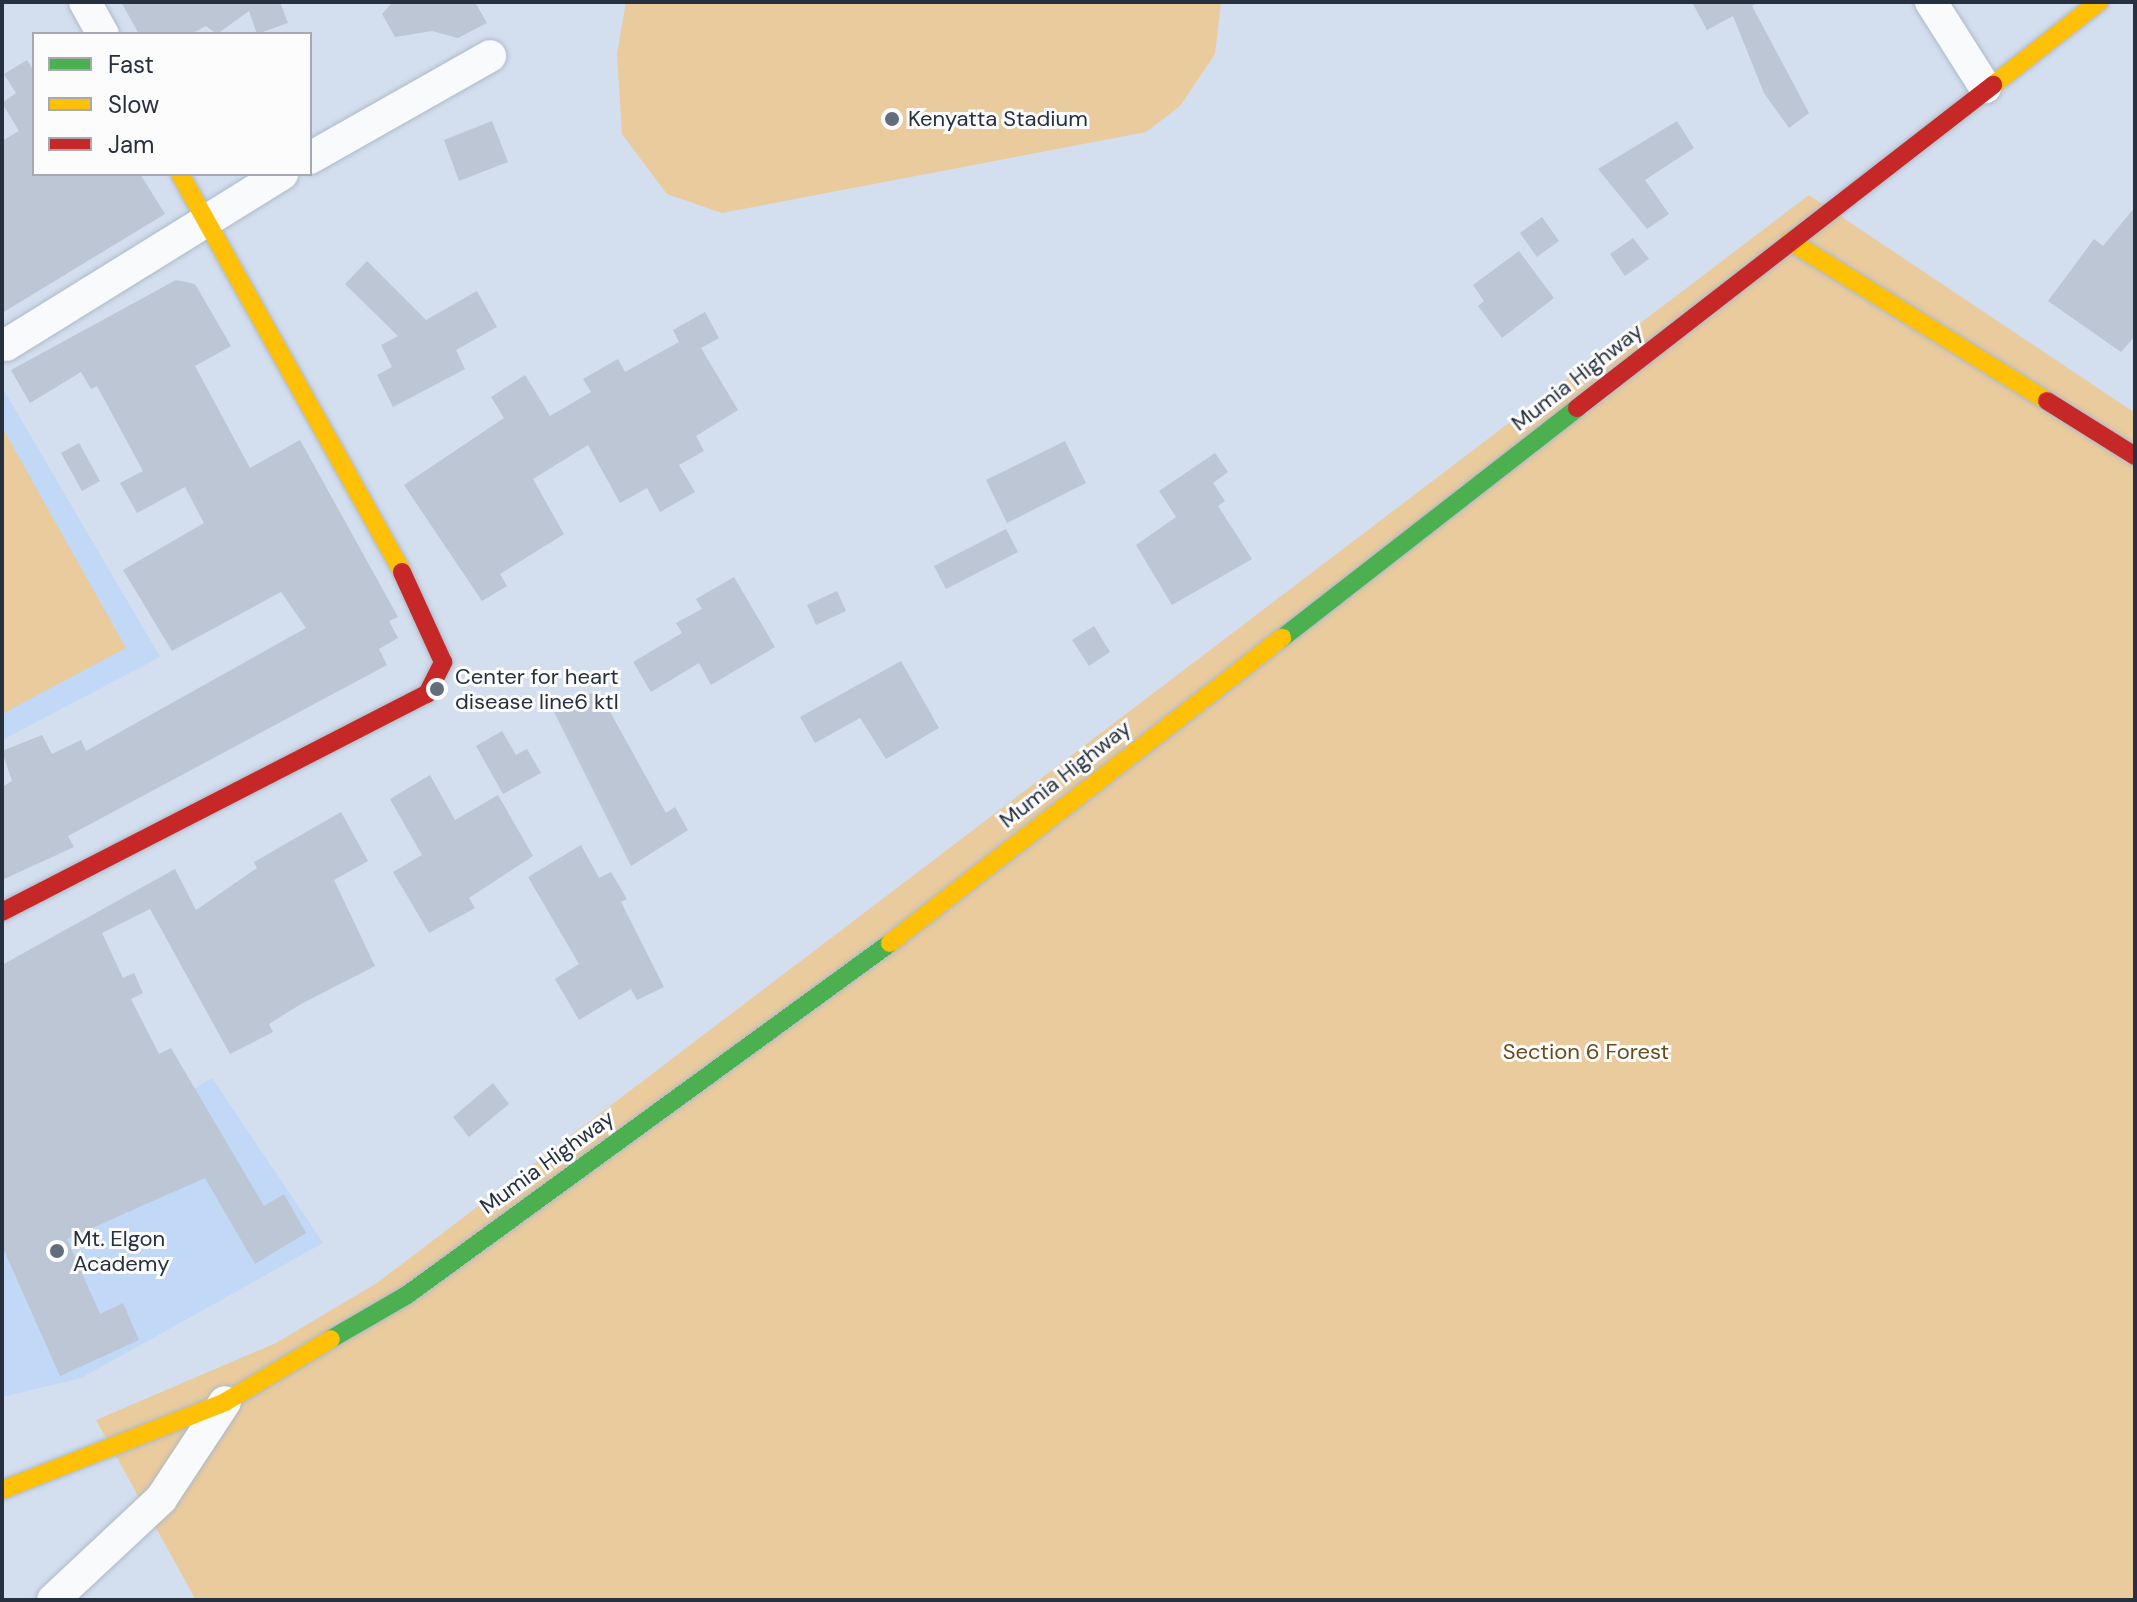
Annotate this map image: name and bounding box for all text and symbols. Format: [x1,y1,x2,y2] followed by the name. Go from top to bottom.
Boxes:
[32,32,312,176] legend
[108,49,154,80] text: Fast
[108,89,159,120] text: Slow
[908,106,1088,132] place label: Kenyatta Stadium
[883,110,901,128] marker: Kenyatta Stadium
[108,129,154,160] text: Jam
[1506,318,1648,436] street label: Mumia Highway
[455,663,619,714] place label: Center for heart disease line6 ktl
[426,678,448,700] marker: Center for heart disease line6 ktl
[994,715,1136,833] street label: Mumia Highway
[1503,1039,1669,1065] park label: Section 6 Forest
[475,1105,619,1219] street label: Mumia Highway
[73,1225,169,1276] place label: Mt. Elgon Academy
[48,1242,66,1260] marker: Mt. Elgon Academy

